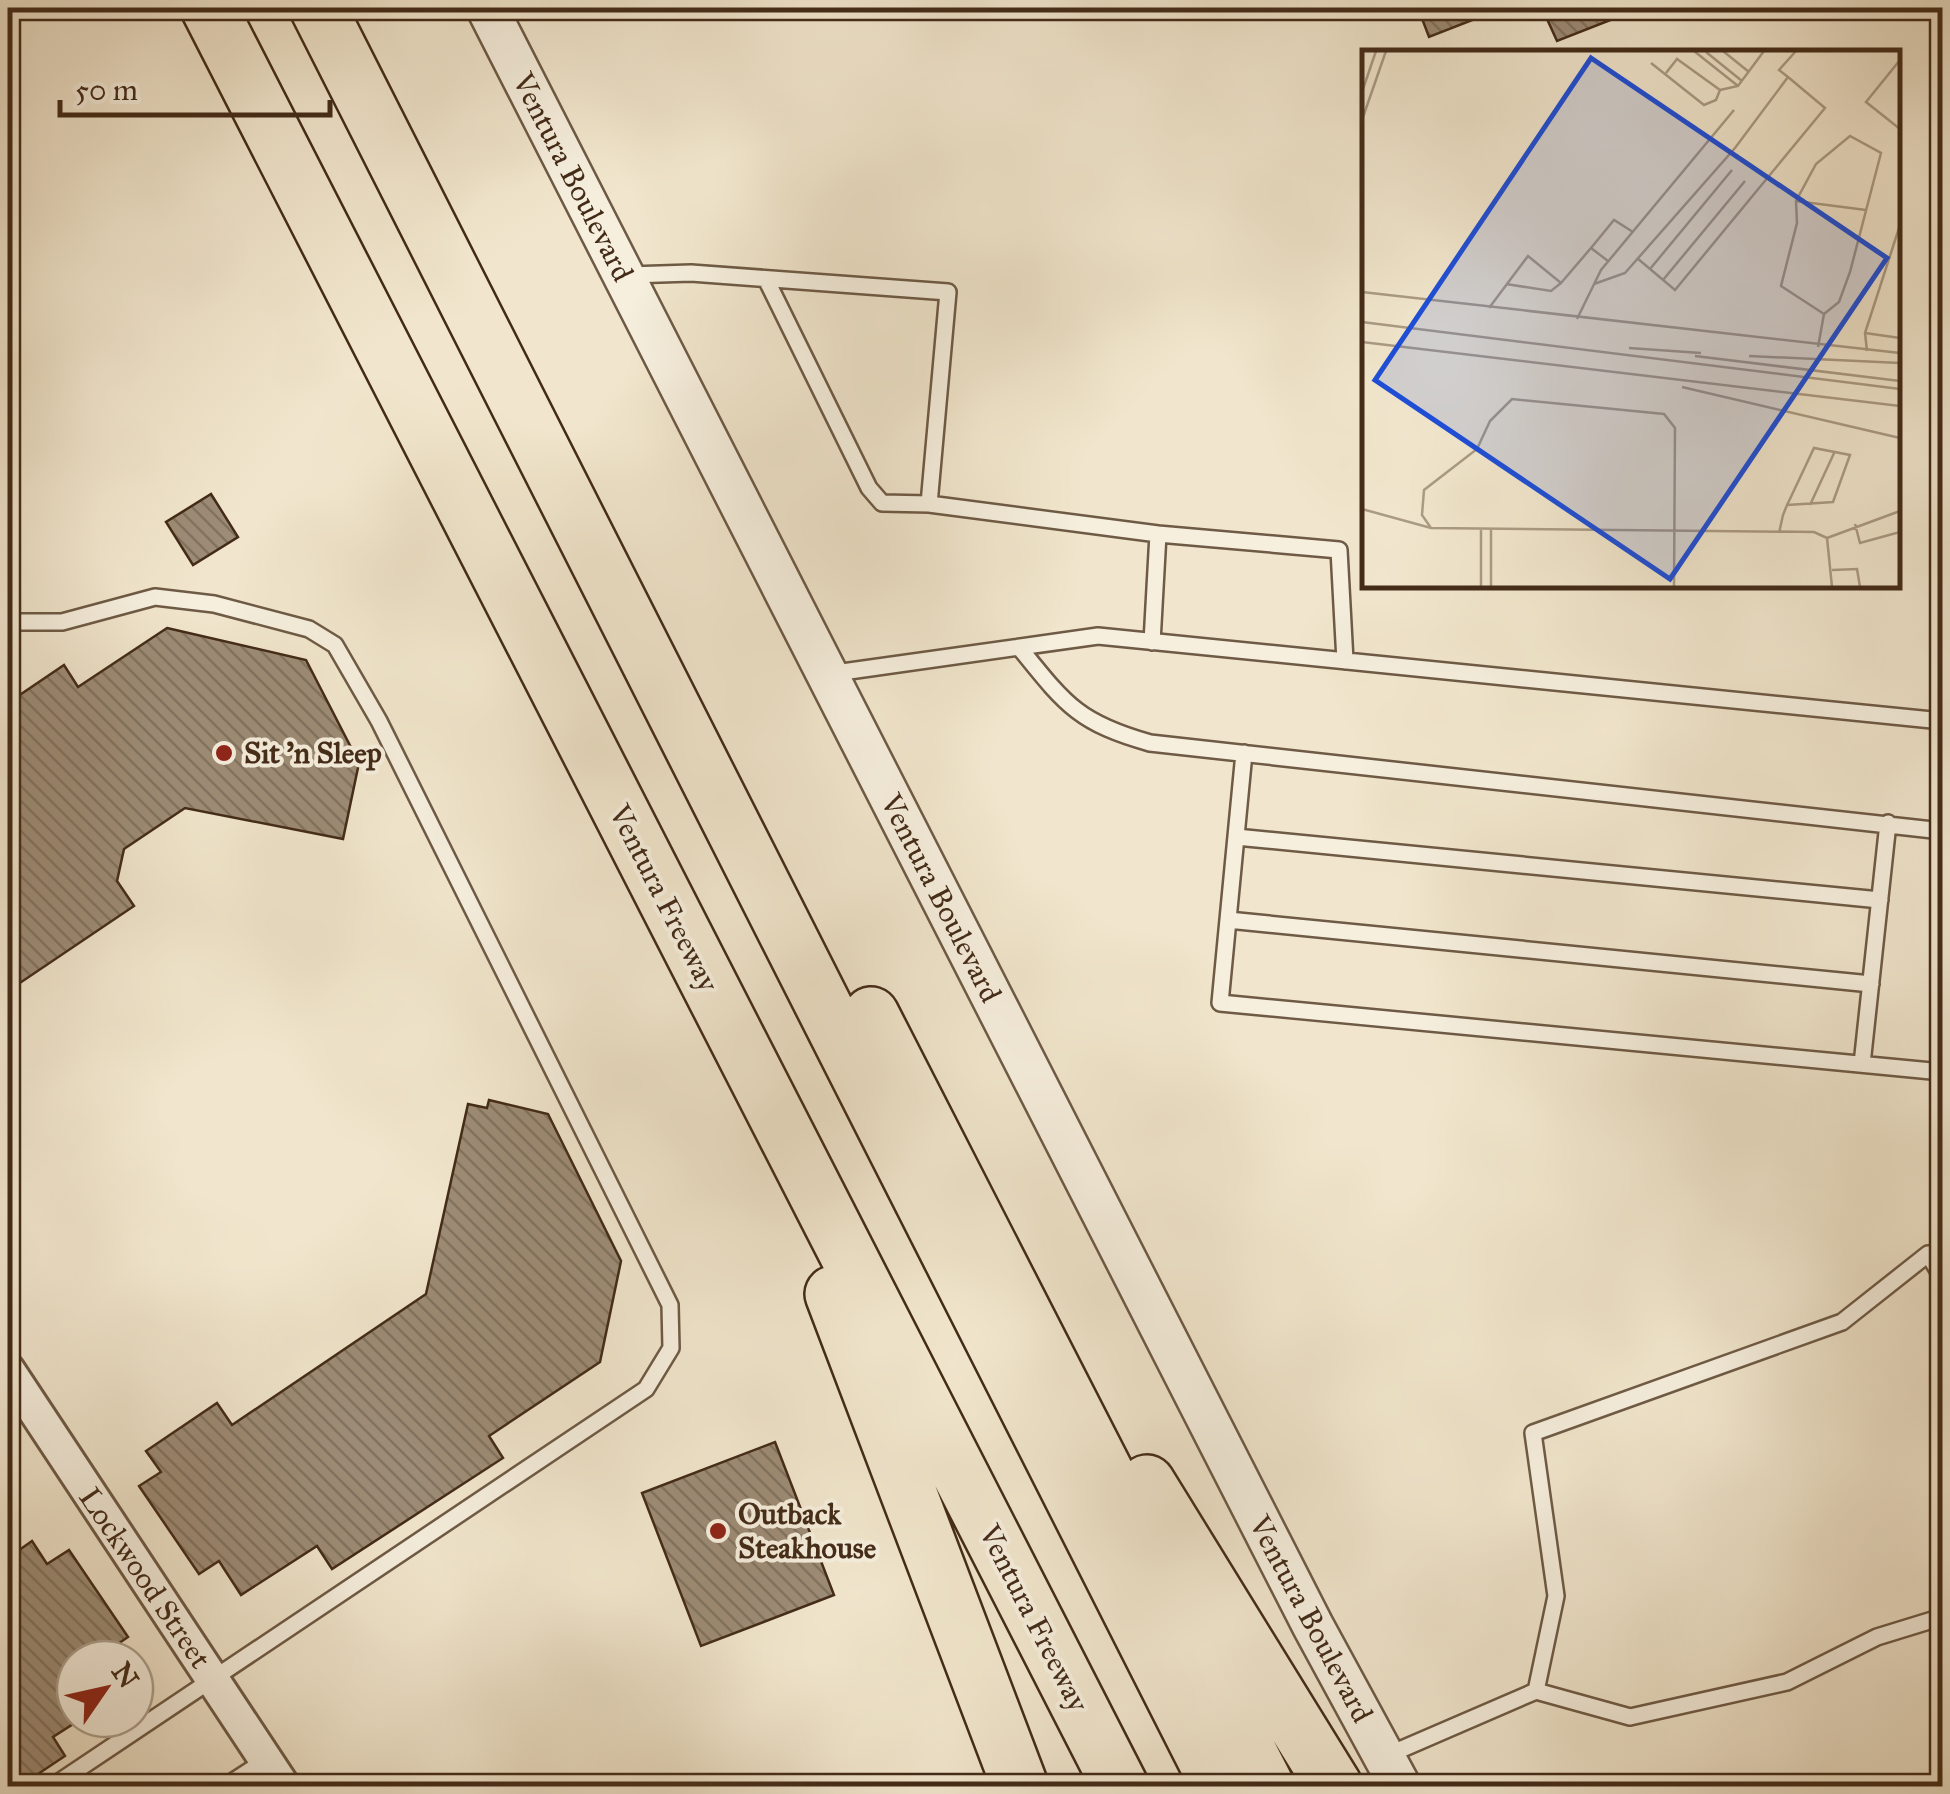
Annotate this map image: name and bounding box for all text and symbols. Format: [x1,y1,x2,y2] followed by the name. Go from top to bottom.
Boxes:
[1362,50,1900,588] inset map
[60,55,330,117] scale bar
[505,66,641,287] street label: Ventura Boulevard
[75,72,138,108] text: 50 m
[244,735,382,771] place label: Sit 'n Sleep
[213,742,235,764] marker: Sit 'n Sleep
[873,787,1009,1008] street label: Ventura Boulevard
[601,798,727,998] street label: Ventura Freeway
[71,1481,219,1676] street label: Lockwood Street
[738,1496,877,1566] place label: Outback Steakhouse
[1241,1509,1381,1729] street label: Ventura Boulevard
[971,1518,1097,1718] street label: Ventura Freeway
[707,1520,729,1542] marker: Outback Steakhouse
[55,1639,155,1739] north arrow
[104,1656,147,1695] text: N

